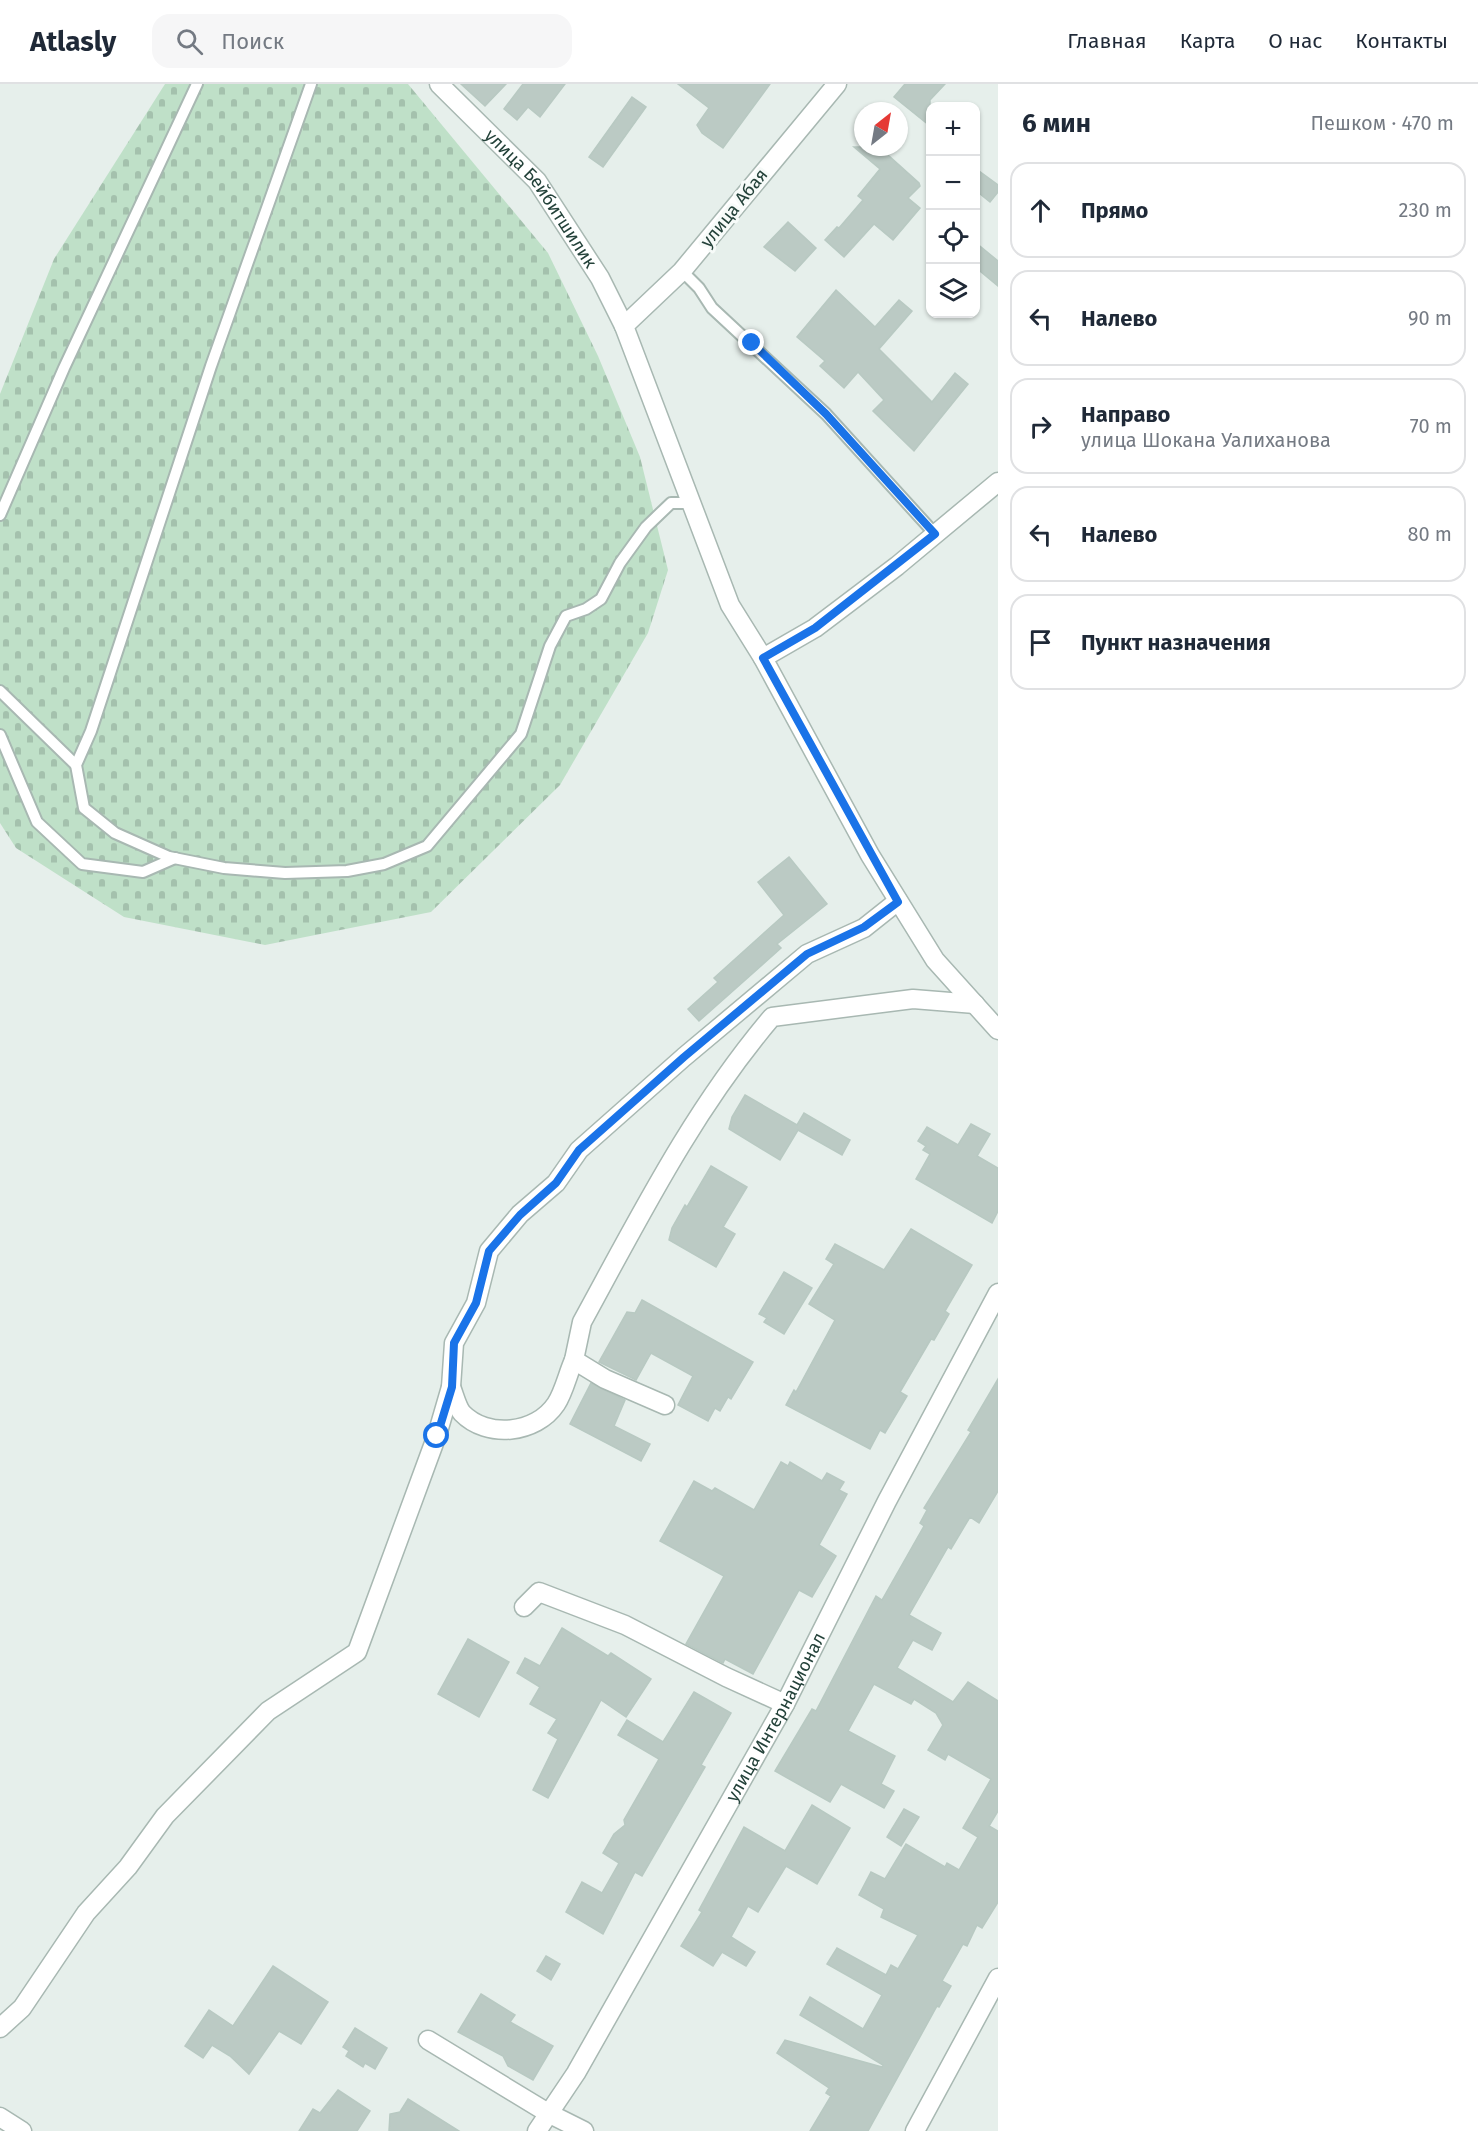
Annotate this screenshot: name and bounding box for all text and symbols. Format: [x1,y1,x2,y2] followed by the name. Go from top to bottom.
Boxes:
[152,14,572,68] search box
[30,25,116,58] text: Atlasly
[173,25,206,58] icon: search
[221,28,284,55] text: Поиск
[1067,28,1147,54] text: Главная
[1180,28,1235,54] text: Карта
[1268,28,1322,54] text: О нас
[1355,28,1448,54] text: Контакты
[854,102,908,156] north arrow
[926,102,980,318] map controls
[926,102,980,156] button: +
[1022,108,1091,139] text: 6 мин
[1311,111,1454,135] text: Пешком · 470 m
[480,124,602,273] street label: улица Бейбитшилик
[926,156,980,210] button: −
[695,164,773,252] street label: улица Абая
[1024,194,1057,227] icon: ahead
[1081,197,1148,224] text: Прямо
[1399,198,1452,222] text: 230 m
[926,210,980,264] button: locate
[926,264,980,318] button: layers
[1024,302,1057,335] icon: left
[1081,305,1157,332] text: Налево
[1408,306,1452,330] text: 90 m
[738,329,764,355] route end
[1081,401,1170,428] text: Направо
[1024,410,1057,443] icon: right
[1410,414,1452,438] text: 70 m
[1081,428,1331,452] text: улица Шокана Уалиханова
[1024,518,1057,551] icon: left
[1081,521,1157,548] text: Налево
[1407,522,1452,546] text: 80 m
[1024,626,1057,659] icon: arrive
[1081,629,1271,656] text: Пункт назначения
[423,1422,449,1448] route start
[721,1629,830,1806] street label: улица Интернационал

